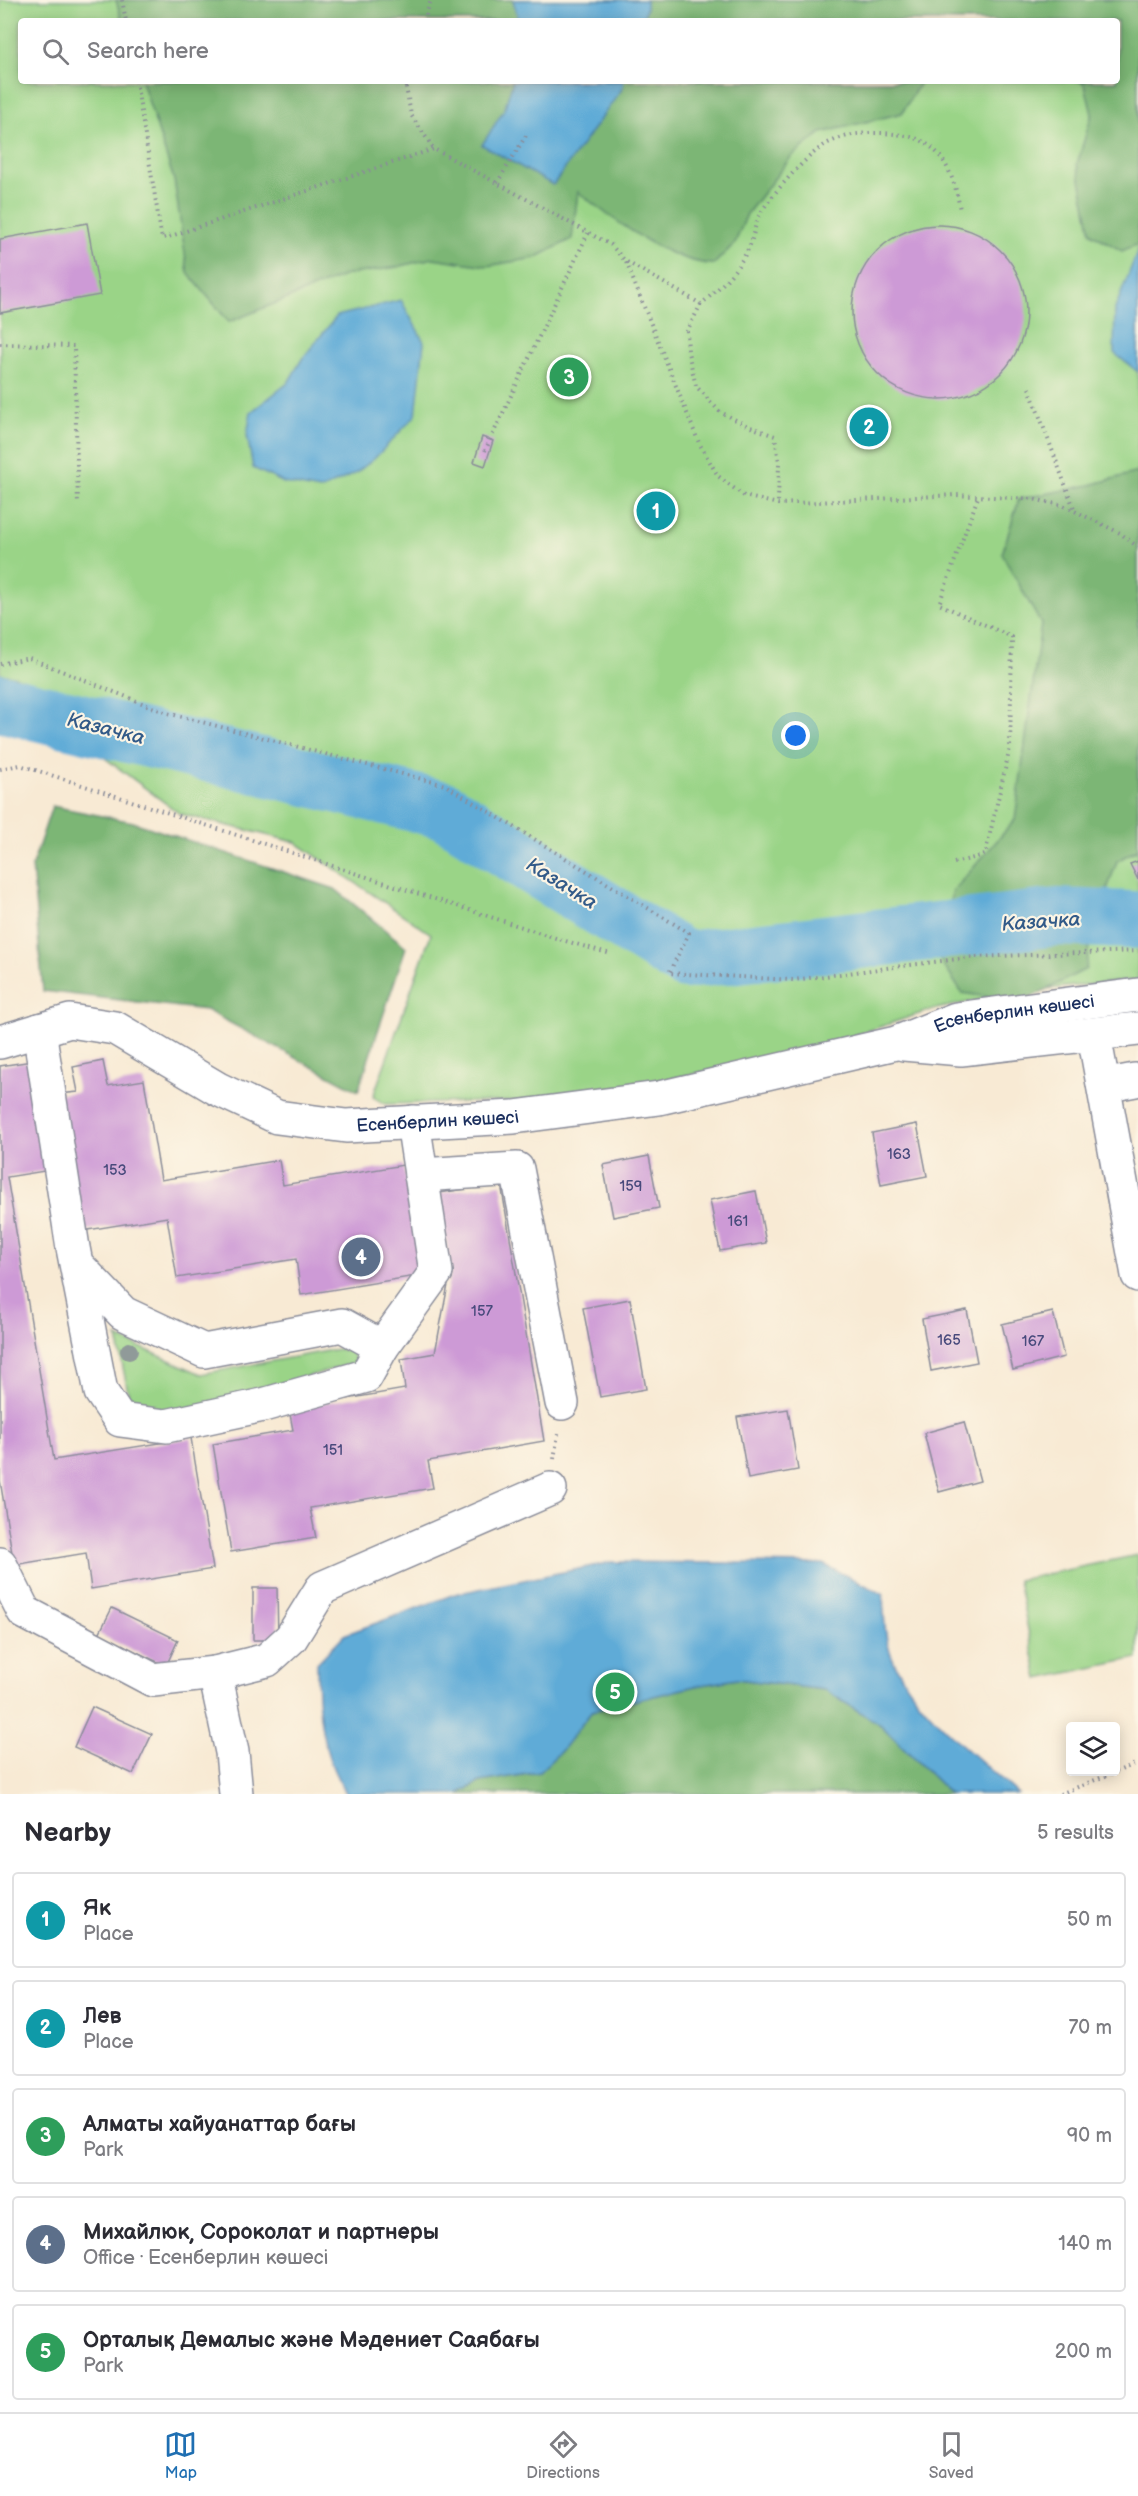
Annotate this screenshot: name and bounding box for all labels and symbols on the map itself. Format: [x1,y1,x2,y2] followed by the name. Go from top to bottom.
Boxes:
[550,354,588,400] pin: 3
[850,404,888,450] pin: 2
[636,488,676,534] pin: 1
[65,708,147,750] water label: Казачка
[781,721,810,750] your location
[522,853,601,915] water label: Казачка
[1001,907,1081,937] water label: Казачка
[931,991,1096,1038] street label: Есенберлин көшесі
[356,1106,520,1136] street label: Есенберлин көшесі
[887,1145,911,1164] house number: 163
[103,1161,127,1180] house number: 153
[619,1177,643,1196] house number: 159
[728,1212,748,1231] house number: 161
[342,1234,380,1280] pin: 4
[471,1302,494,1321] house number: 157
[937,1331,961,1350] house number: 165
[1022,1332,1045,1351] house number: 167
[323,1441,343,1460] house number: 151
[596,1670,634,1714] pin: 5

